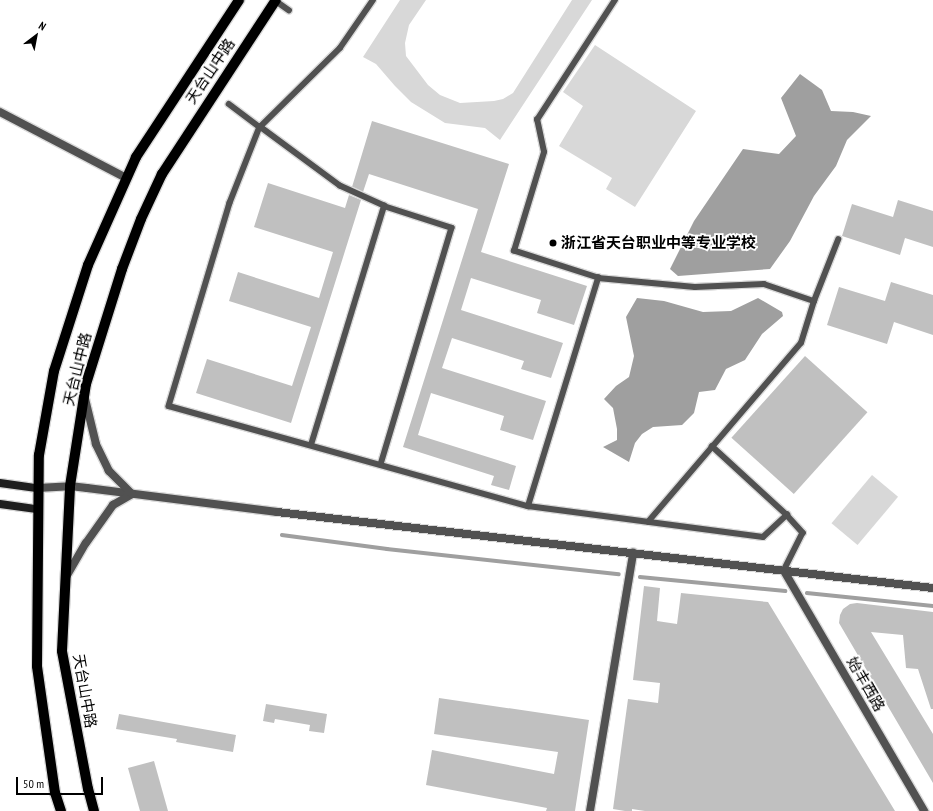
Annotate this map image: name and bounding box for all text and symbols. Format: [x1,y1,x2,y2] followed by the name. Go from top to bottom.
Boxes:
[16,16,56,56] north arrow
[36,18,49,33] text: N
[182,35,238,107] street label: 天台山中路
[561,234,756,252] place label: 浙江省天台职业中等专业学校
[548,238,558,248] marker: 浙江省天台职业中等专业学校
[59,330,95,408] street label: 天台山中路
[70,653,100,729] street label: 天台山中路
[843,654,889,714] street label: 始丰西路
[18,769,105,795] scale bar
[23,776,44,791] text: 50 m

